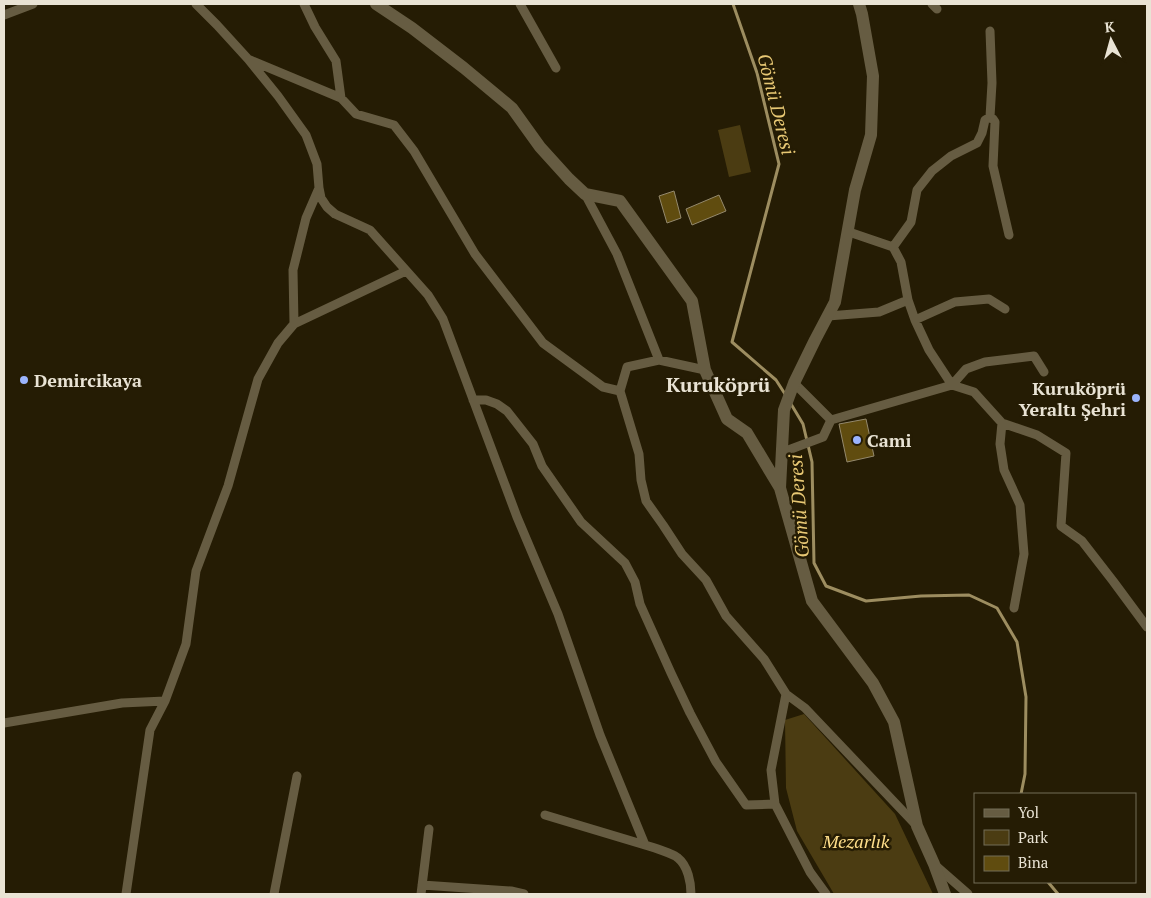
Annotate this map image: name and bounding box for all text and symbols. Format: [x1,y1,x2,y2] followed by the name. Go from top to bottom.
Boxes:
[1086,15,1136,65] north arrow
[1104,17,1116,37] text: K
[752,51,802,158] water label: Gömü Deresi
[34,368,142,392] place label: Demircikaya
[666,371,771,398] district label: Kuruköprü
[18,374,30,386] marker: Demircikaya
[1019,376,1126,421] place label: Kuruköprü Yeraltı Şehri
[1130,392,1142,404] marker: Kuruköprü Yeraltı Şehri
[867,428,911,452] place label: Cami
[851,434,863,446] marker: Cami
[782,453,814,559] water label: Gömü Deresi
[974,793,1136,883] legend
[1018,802,1039,822] text: Yol
[1018,827,1048,847] text: Park
[822,829,890,853] park label: Mezarlık
[1018,852,1049,872] text: Bina

